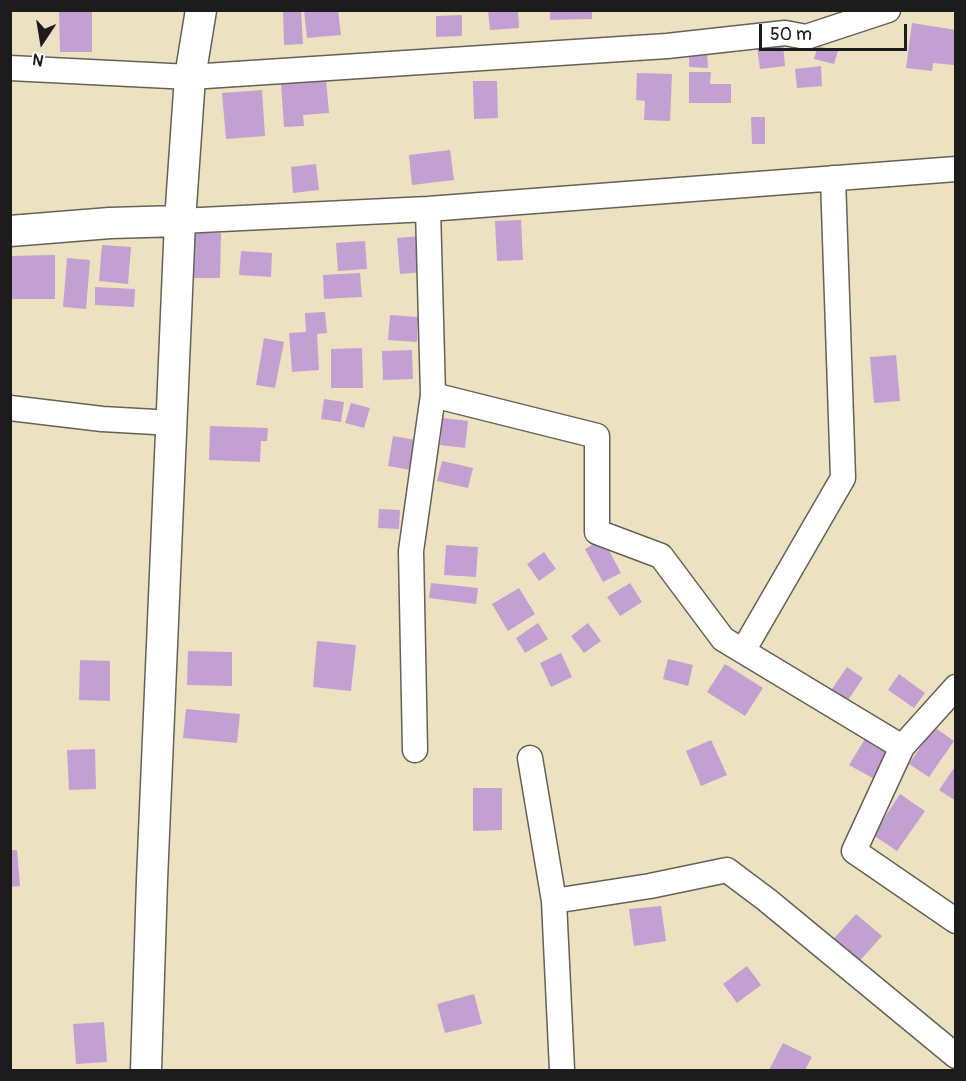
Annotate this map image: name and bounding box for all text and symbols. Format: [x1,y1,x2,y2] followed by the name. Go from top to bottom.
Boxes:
[12,12,72,72] north arrow
[762,12,910,50] scale bar
[770,23,812,46] text: 50 m
[31,49,46,71] text: N

